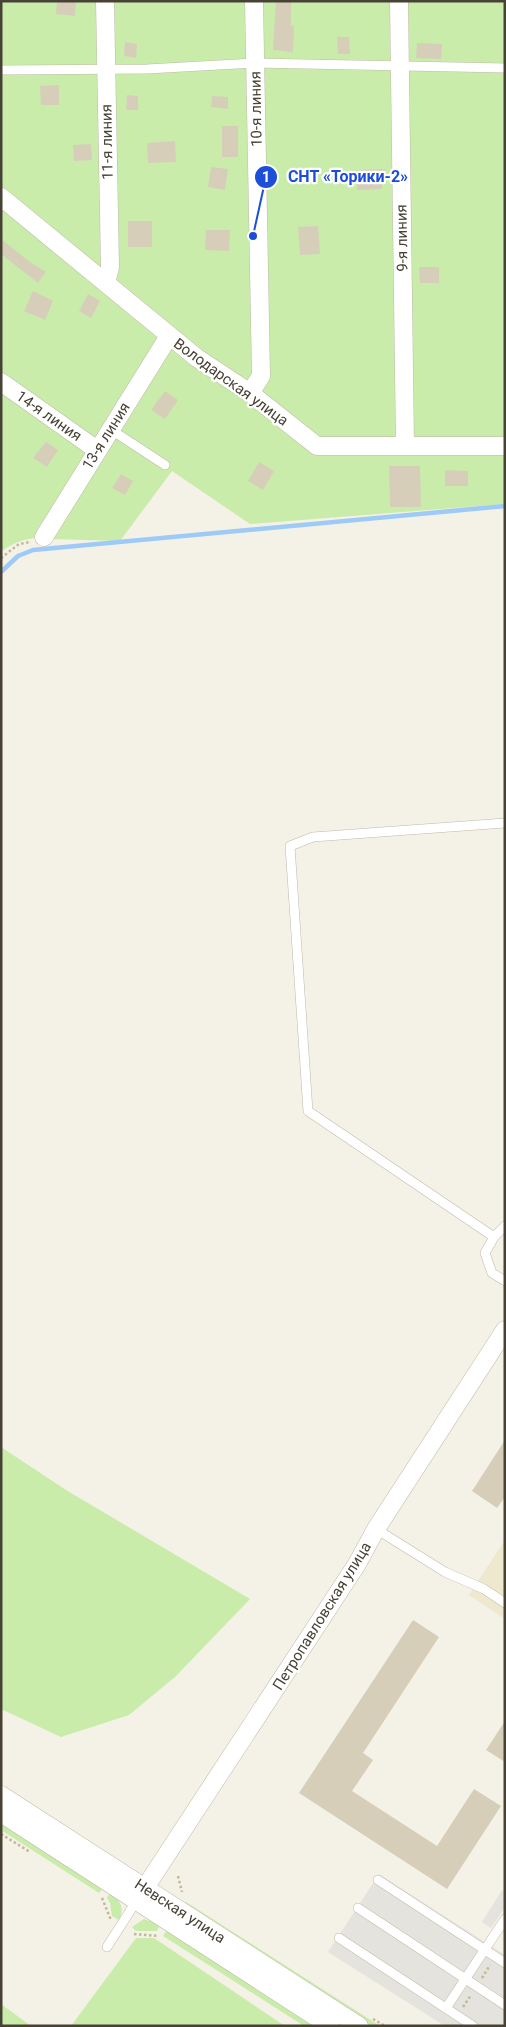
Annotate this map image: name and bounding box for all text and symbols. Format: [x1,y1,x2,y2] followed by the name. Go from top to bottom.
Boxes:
[246,71,266,147] street label: 10-я линия
[97,104,117,180] street label: 11-я линия
[253,161,419,192] callout: СНТ «Торики-2»
[288,167,408,186] text: СНТ «Торики-2»
[262,168,270,186] text: 1
[392,204,412,272] street label: 9-я линия
[170,334,292,430] street label: Володарская улица
[13,387,85,445] street label: 14-я линия
[78,399,134,473] street label: 13-я линия
[269,1539,375,1693] street label: Петропавловская улица
[131,1875,229,1947] street label: Невская улица

